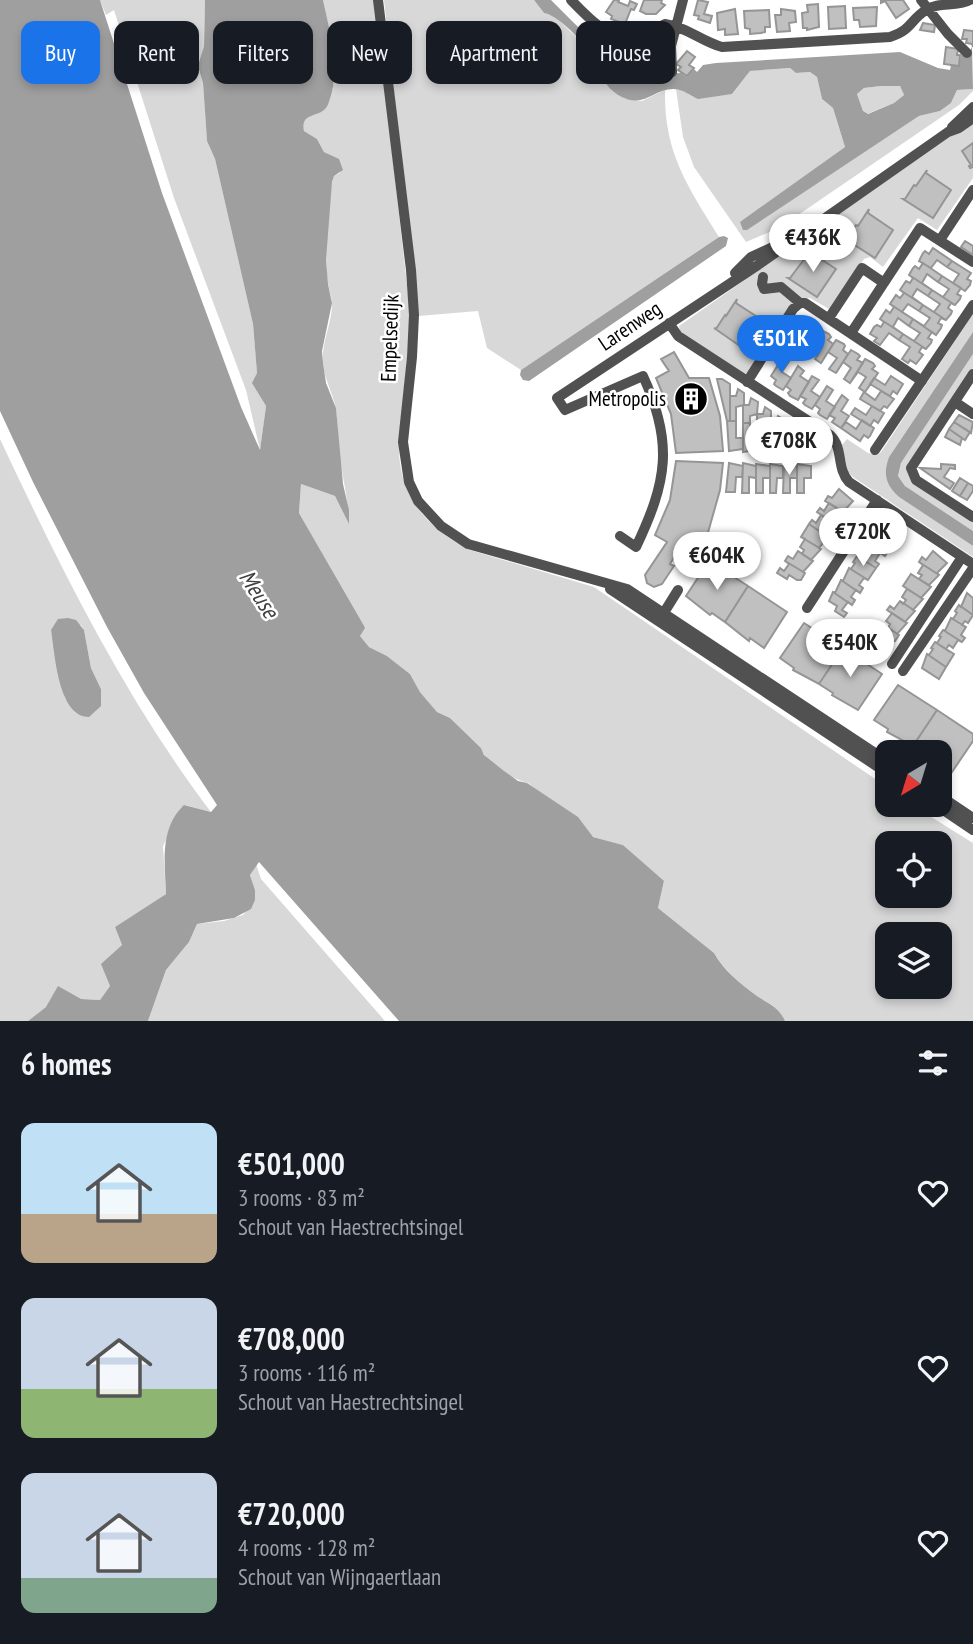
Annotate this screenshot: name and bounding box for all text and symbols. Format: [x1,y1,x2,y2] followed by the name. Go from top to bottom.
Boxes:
[21,21,100,84] chip: Buy
[114,21,199,84] chip: Rent
[213,21,313,84] chip: Filters
[327,21,412,84] chip: New
[426,21,562,84] chip: Apartment
[576,21,675,84] chip: House
[764,215,862,274] pin: €436K
[785,222,841,251] text: €436K
[374,294,405,382] street label: Empelsedijk
[593,295,666,356] street label: Larenweg
[732,316,830,375] pin: €501K
[753,323,809,352] text: €501K
[672,380,710,418] building icon: Metropolis
[589,385,666,412] place label: Metropolis
[740,418,838,477] pin: €708K
[761,425,817,454] text: €708K
[814,508,912,568] pin: €720K
[835,516,891,545] text: €720K
[668,532,766,592] pin: €604K
[689,540,745,569] text: €604K
[233,564,286,624] water label: Meuse
[801,620,899,679] pin: €540K
[822,627,878,656] text: €540K
[875,740,952,817] north arrow
[875,740,952,999] map controls
[875,831,952,908] button: locate
[875,922,952,999] button: layers
[21,1044,112,1083] text: 6 homes
[914,1044,952,1082] icon: filters
[238,1144,345,1183] text: €501,000
[77,1151,161,1235] icon: home
[914,1174,952,1212] icon: heart
[238,1183,365,1212] text: 3 rooms · 83 m²
[238,1212,463,1241] text: Schout van Haestrechtsingel
[238,1319,345,1358] text: €708,000
[77,1326,161,1410] icon: home
[914,1349,952,1387] icon: heart
[238,1358,375,1387] text: 3 rooms · 116 m²
[238,1387,463,1416] text: Schout van Haestrechtsingel
[238,1494,345,1533] text: €720,000
[77,1501,161,1585] icon: home
[914,1524,952,1562] icon: heart
[238,1533,375,1562] text: 4 rooms · 128 m²
[238,1562,441,1591] text: Schout van Wijngaertlaan

